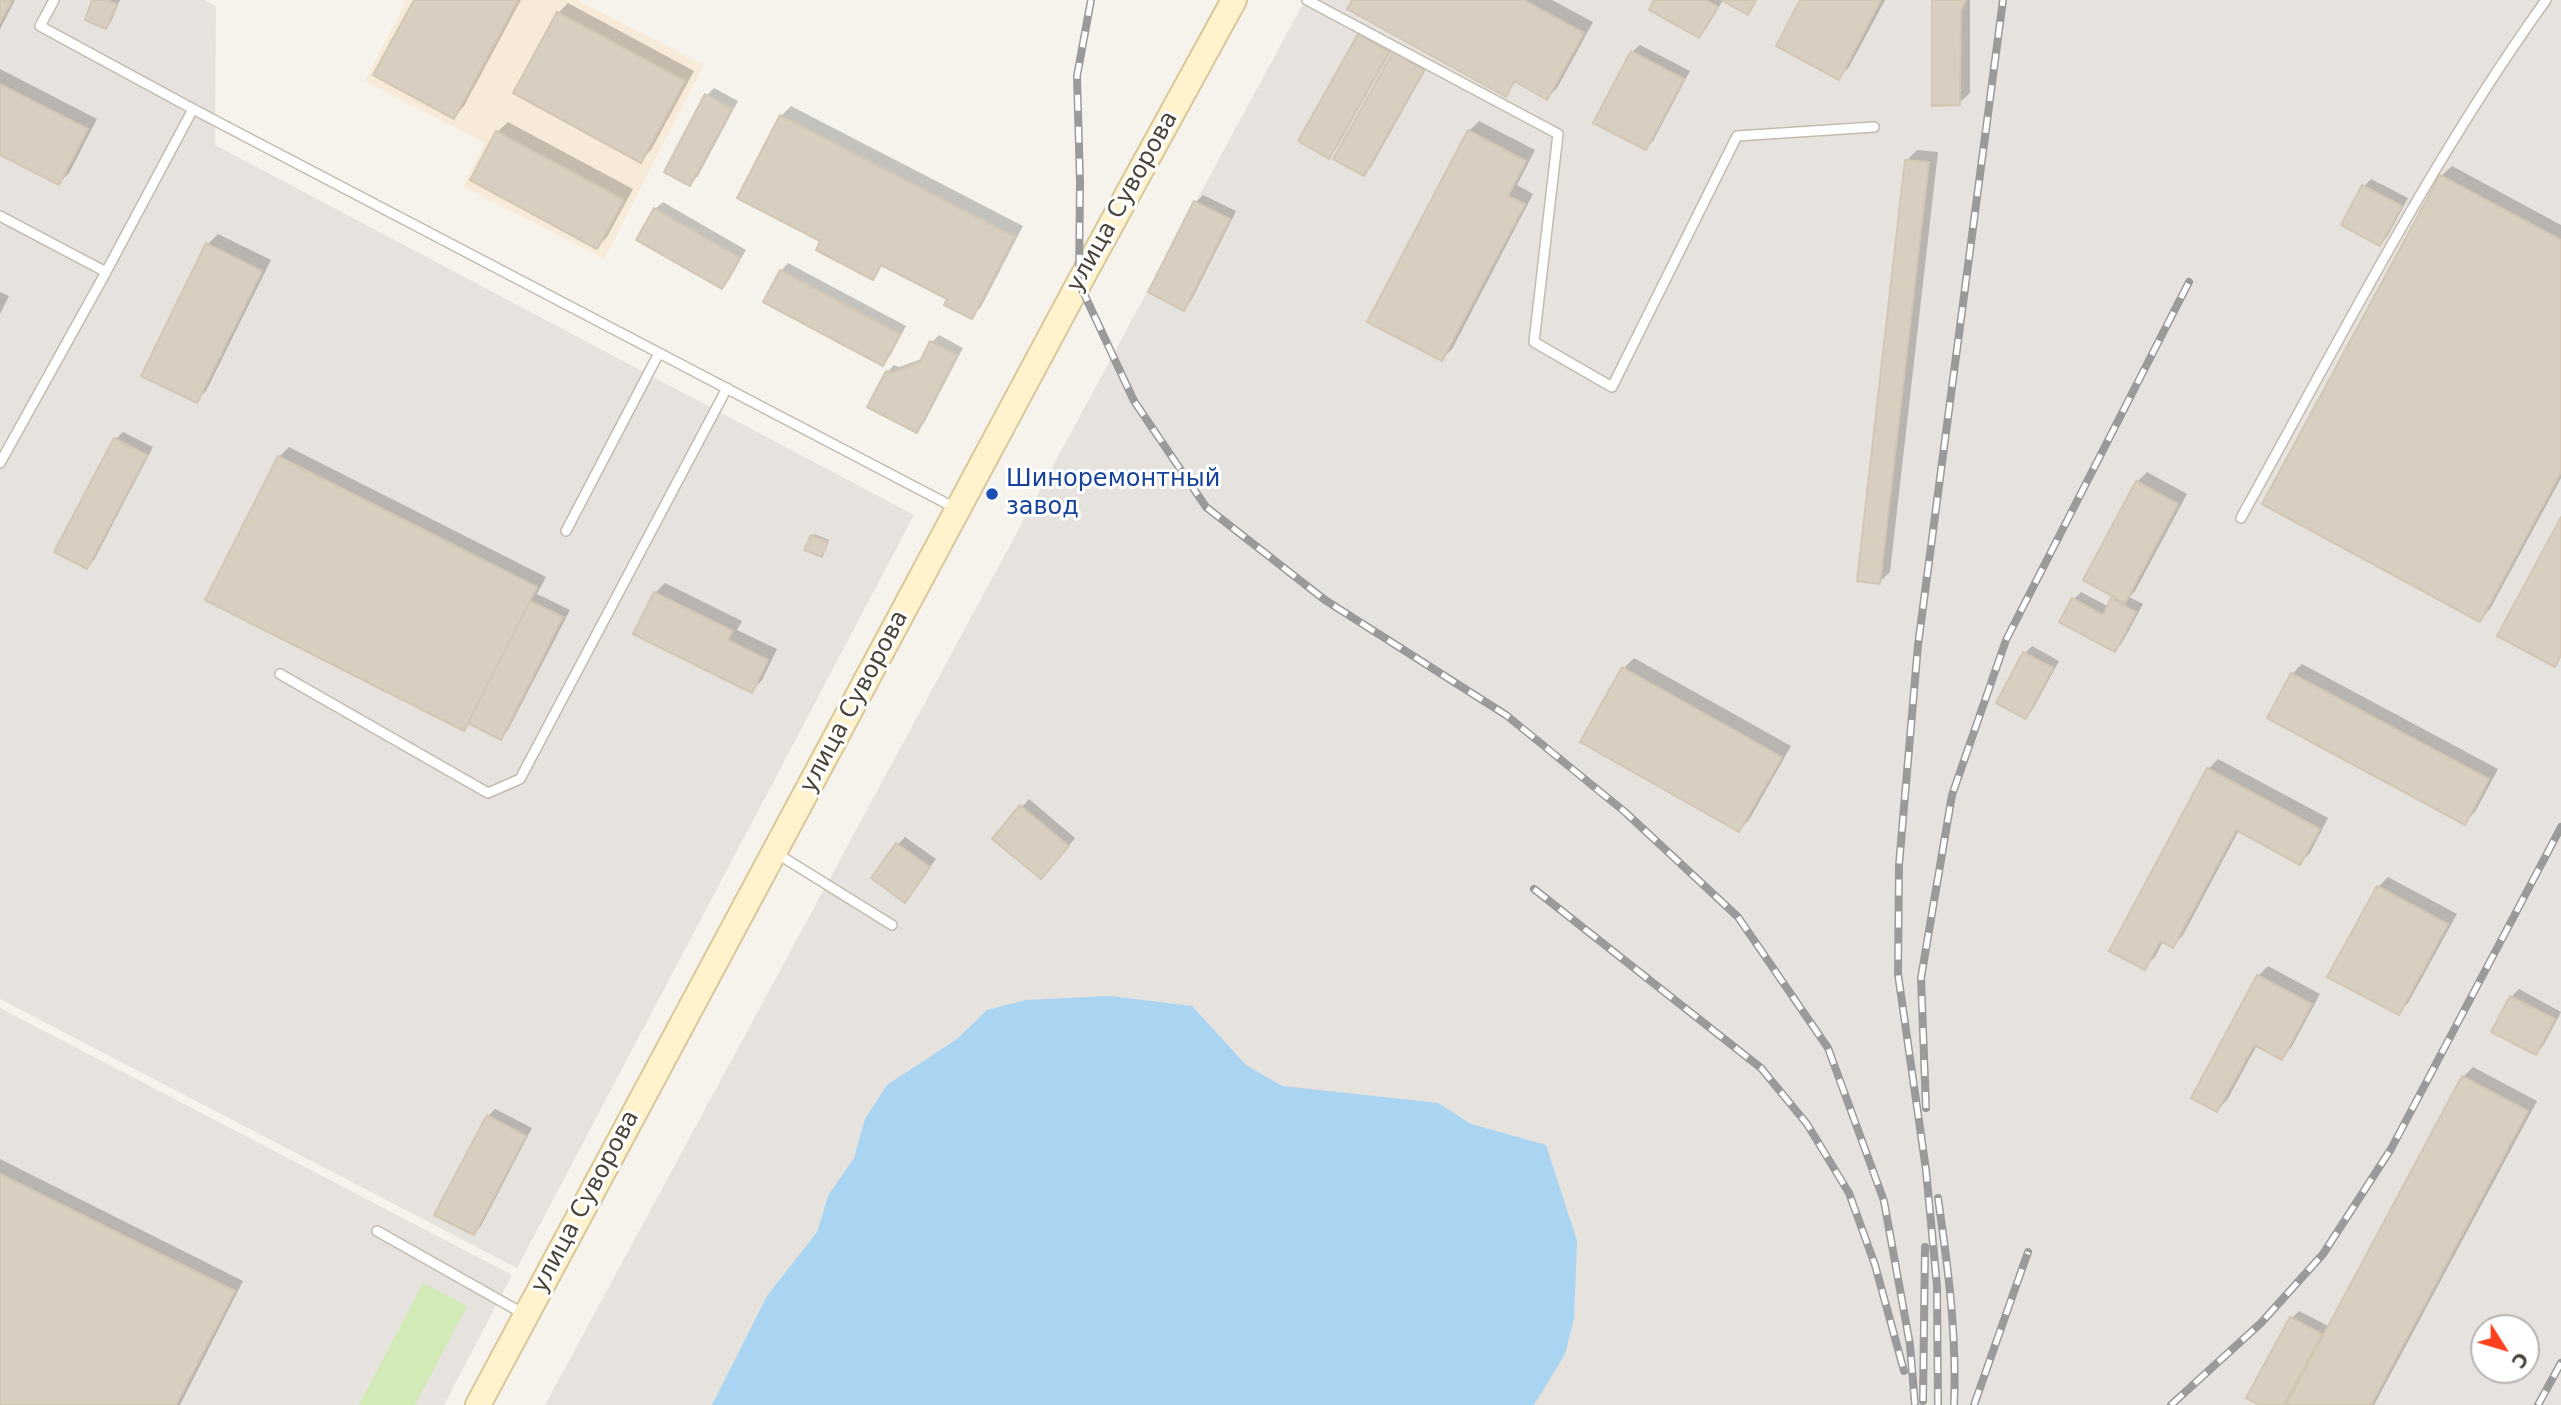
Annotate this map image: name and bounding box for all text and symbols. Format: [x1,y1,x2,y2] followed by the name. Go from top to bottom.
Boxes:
[1061,107,1185,297] street label: улица Суворова
[1006,466,1220,522] place label: Шиноремонтный завод
[984,486,1000,502] marker: Шиноремонтный завод
[795,606,915,798] street label: улица Суворова
[526,1106,646,1298] street label: улица Суворова
[2470,1314,2540,1384] north arrow
[2507,1348,2533,1373] text: С

